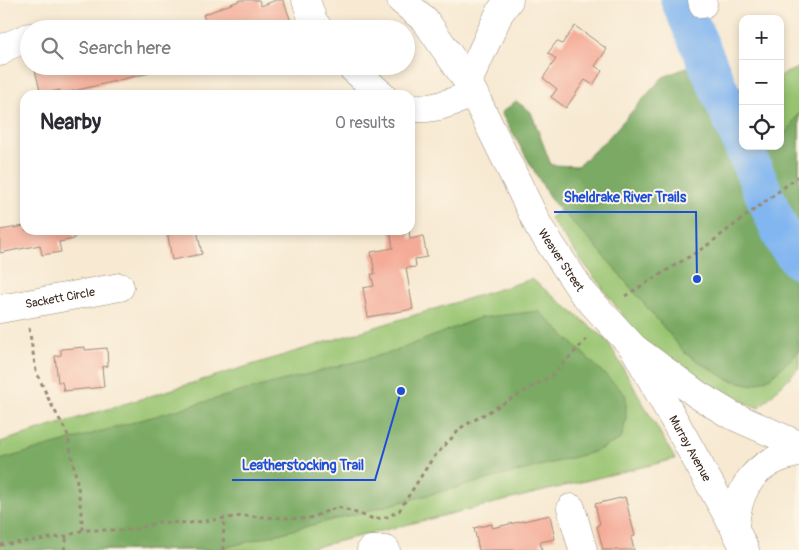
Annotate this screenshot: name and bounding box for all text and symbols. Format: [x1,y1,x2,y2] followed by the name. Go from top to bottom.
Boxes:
[739,15,784,150] map controls
[739,15,784,60] button: +
[20,20,415,75] search box
[38,34,66,62] icon: search
[78,36,171,60] text: Search here
[739,60,784,105] button: −
[739,105,784,150] button: locate
[40,109,101,136] text: Nearby
[335,113,395,133] text: 0 results
[554,183,696,212] callout: Sheldrake River Trails
[564,189,687,206] text: Sheldrake River Trails
[534,226,587,295] street label: Weaver Street
[24,285,96,312] street label: Sackett Circle
[665,413,714,485] street label: Murray Avenue
[232,451,375,480] callout: Leatherstocking Trail
[242,457,364,474] text: Leatherstocking Trail

